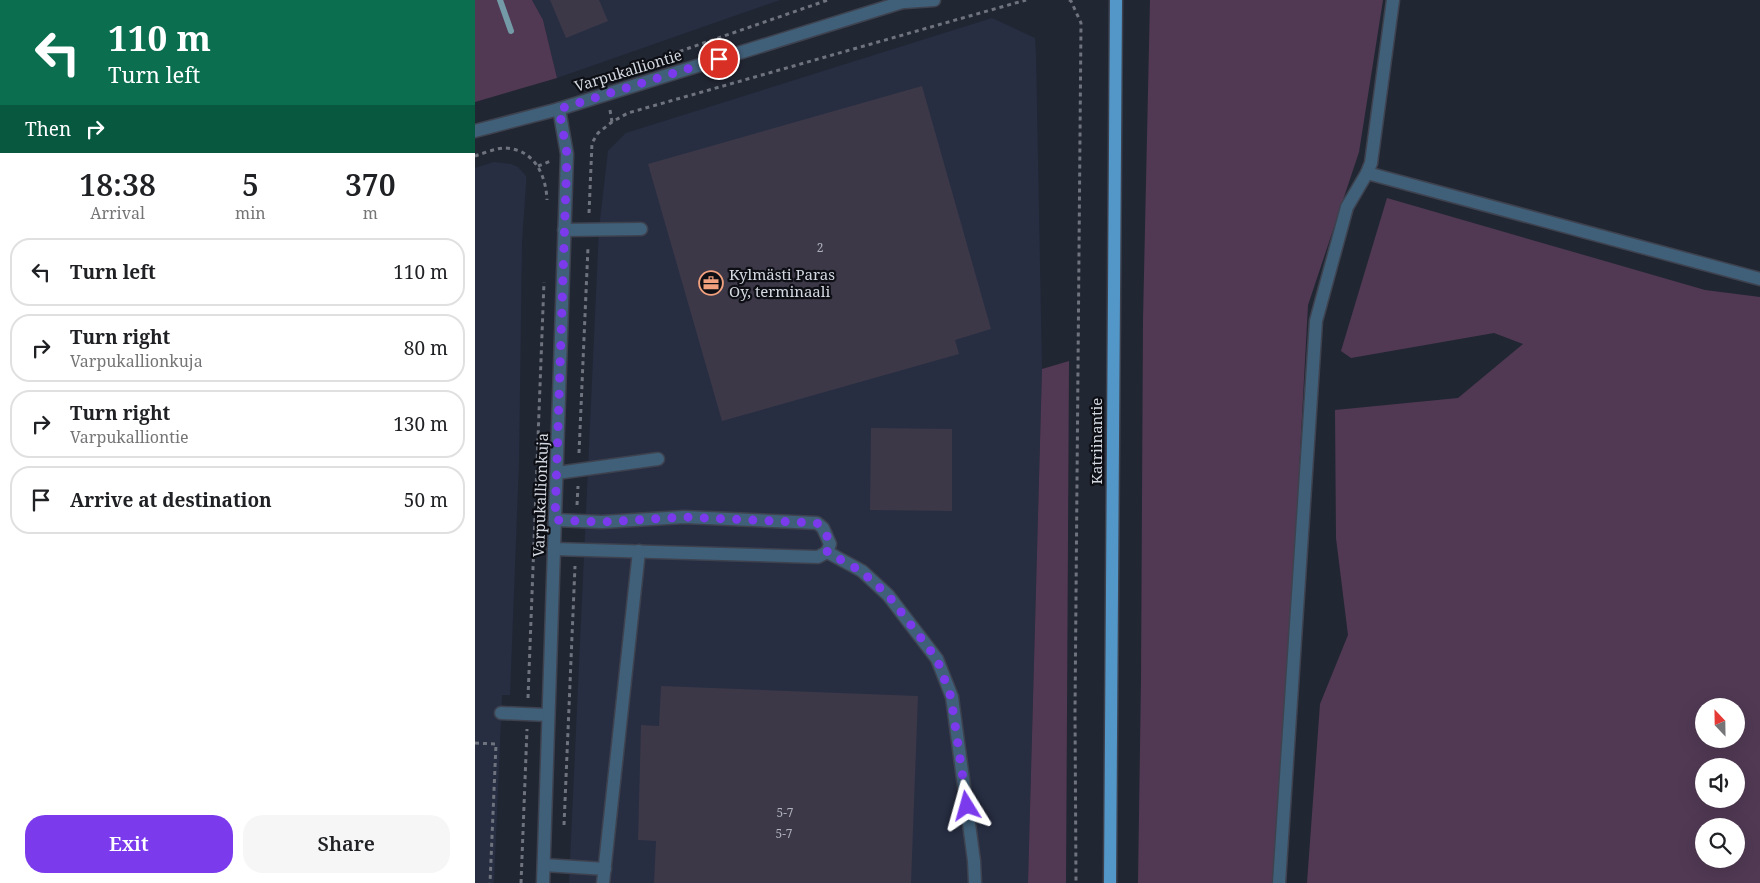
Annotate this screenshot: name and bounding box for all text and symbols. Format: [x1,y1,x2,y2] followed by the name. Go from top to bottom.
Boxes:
[108,14,211,61] text: 110 m
[25,20,90,85] icon: left
[698,38,740,80] pin
[572,44,684,96] street label: Varpukalliontie
[705,45,733,73] icon: arrive
[108,59,200,89] text: Turn left
[81,115,109,143] icon: right
[25,116,71,142] text: Then
[79,164,156,205] text: 18:38
[242,164,259,205] text: 5
[345,164,396,205] text: 370
[90,202,145,224] text: Arrival
[235,202,266,224] text: min
[363,202,378,224] text: m
[817,239,823,256] house number: 2
[27,258,55,286] icon: left
[70,259,156,285] text: Turn left
[393,259,448,285] text: 110 m
[729,264,835,301] place label: Kylmästi Paras Oy, terminaali
[698,270,724,296] office icon: Kylmästi Paras Oy, terminaali
[70,324,170,350] text: Turn right
[27,334,55,362] icon: right
[404,335,448,361] text: 80 m
[70,350,203,372] text: Varpukallionkuja
[1086,398,1106,484] street label: Katriinantie
[70,400,170,426] text: Turn right
[27,410,55,438] icon: right
[393,411,448,437] text: 130 m
[70,426,189,448] text: Varpukalliontie
[528,433,552,557] street label: Varpukallionkuja
[27,486,55,514] icon: arrive
[70,487,272,513] text: Arrive at destination
[404,487,448,513] text: 50 m
[1695,698,1745,748] north arrow
[1695,698,1745,868] map controls
[1695,758,1745,808] button: sound
[940,779,992,831] position arrow
[776,804,794,821] house number: 5-7
[25,815,233,873] button: Exit
[243,815,450,873] button: Share
[1695,818,1745,868] button: search
[775,825,793,842] house number: 5-7

